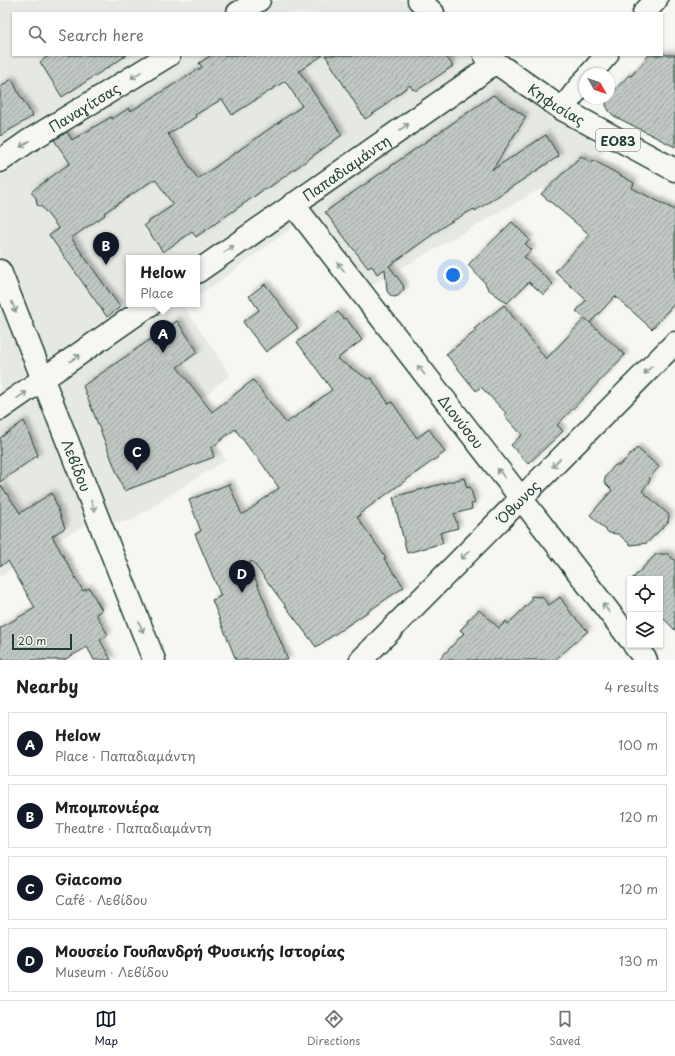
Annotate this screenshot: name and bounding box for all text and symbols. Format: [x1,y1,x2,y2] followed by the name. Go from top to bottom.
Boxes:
[12,12,663,56] search box
[26,23,48,45] icon: search
[58,23,144,46] text: Search here
[579,68,615,104] north arrow
[130,72,142,80] one-way arrow
[44,77,124,137] street label: Παναγίτσας
[524,78,589,130] street label: Κηφισίας
[398,123,409,131] one-way arrow
[596,129,640,151] road number: ΕΟ83
[298,130,394,206] street label: Παπαδιαμάντη
[19,140,31,148] one-way arrow
[93,232,119,265] pin: B
[223,245,234,253] one-way arrow
[126,255,200,307] popup
[140,260,186,283] text: Helow
[337,262,346,273] one-way arrow
[443,265,463,285] your location
[140,283,173,302] text: Place
[11,300,19,312] one-way arrow
[150,320,176,353] pin: A
[69,354,80,362] one-way arrow
[417,364,425,375] one-way arrow
[643,365,653,375] one-way arrow
[434,390,489,453] street label: Διονύσου
[16,391,27,399] one-way arrow
[57,436,97,495] street label: Λεβίδου
[124,438,150,471] pin: C
[551,458,561,468] one-way arrow
[496,467,505,478] one-way arrow
[490,475,544,529] street label: Όθωνος
[89,499,97,511] one-way arrow
[460,550,470,560] one-way arrow
[229,560,255,593] pin: D
[627,576,663,648] map controls
[627,576,663,612] button: locate
[602,603,610,614] one-way arrow
[627,612,663,648] button: layers
[137,620,145,632] one-way arrow
[12,632,72,651] scale bar
[18,632,46,649] text: 20 m
[16,673,78,699] text: Nearby
[605,677,659,696] text: 4 results
[55,723,101,746] text: Helow
[25,735,35,754] text: A
[618,735,658,754] text: 100 m
[55,746,196,765] text: Place · Παπαδιαμάντη
[55,795,159,818] text: Μπομπονιέρα
[26,807,34,826] text: B
[619,807,658,826] text: 120 m
[55,818,212,837] text: Theatre · Παπαδιαμάντη
[55,867,122,890] text: Giacomo
[25,879,35,898] text: C
[619,879,658,898] text: 120 m
[55,890,147,909] text: Café · Λεβίδου
[55,939,345,962] text: Μουσείο Γουλανδρή Φυσικής Ιστορίας
[25,951,35,970] text: D
[619,951,658,970] text: 130 m
[55,962,169,981] text: Museum · Λεβίδου
[94,1008,118,1049] tab: Map
[307,1008,360,1049] tab: Directions
[549,1008,581,1049] tab: Saved

